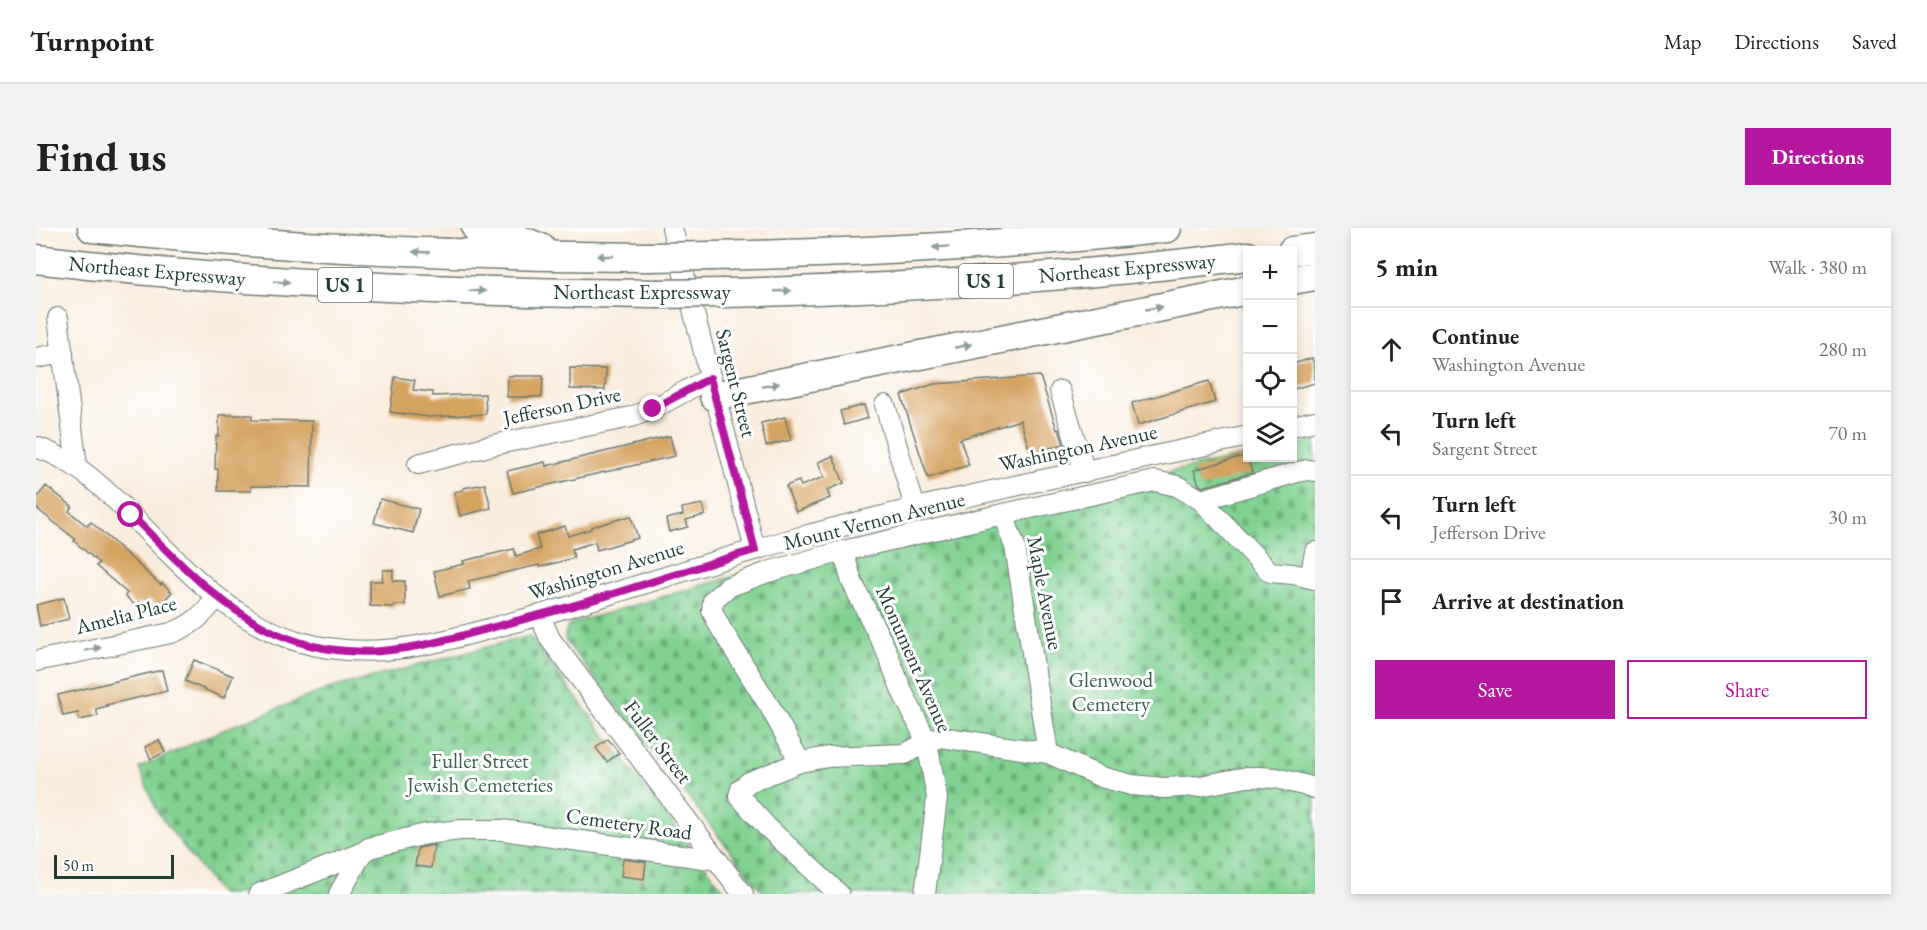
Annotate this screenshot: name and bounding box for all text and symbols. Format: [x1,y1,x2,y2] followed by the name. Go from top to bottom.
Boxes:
[30,23,154,59] text: Turnpoint
[1664,28,1701,55] text: Map
[1734,28,1819,55] text: Directions
[1852,28,1897,55] text: Saved
[1745,128,1891,185] button: Directions
[36,129,167,184] text: Find us
[931,242,950,251] one-way arrow
[1037,246,1217,289] street label: Northeast Expressway
[1243,246,1297,462] map controls
[1243,246,1297,300] button: +
[411,247,430,257] one-way arrow
[67,249,247,292] street label: Northeast Expressway
[1375,250,1438,284] text: 5 min
[596,251,615,261] one-way arrow
[1768,254,1867,280] text: Walk · 380 m
[959,264,1013,298] road number: US 1
[318,268,372,302] road number: US 1
[273,277,292,286] one-way arrow
[553,278,732,305] street label: Northeast Expressway
[468,286,487,296] one-way arrow
[773,286,792,296] one-way arrow
[1243,300,1297,354] button: −
[1145,303,1164,312] one-way arrow
[1432,322,1519,351] text: Continue
[710,326,763,440] street label: Sargent Street
[1375,333,1408,366] icon: ahead
[1819,336,1867,362] text: 280 m
[953,341,972,350] one-way arrow
[1432,351,1585,377] text: Washington Avenue
[1243,354,1297,408] button: locate
[499,380,623,432] street label: Jefferson Drive
[762,380,781,389] one-way arrow
[639,395,665,421] route end
[1432,406,1516,435] text: Turn left
[1243,408,1297,462] button: layers
[1375,417,1408,450] icon: left
[996,418,1159,477] street label: Washington Avenue
[1828,420,1867,446] text: 70 m
[1432,435,1537,461] text: Sargent Street
[780,485,967,556] street label: Mount Vernon Avenue
[1432,490,1516,519] text: Turn left
[117,501,143,527] route start
[1375,501,1408,534] icon: left
[1828,504,1867,530] text: 30 m
[1432,519,1546,545] text: Jefferson Drive
[525,533,687,606] street label: Washington Avenue
[1021,534,1070,652] street label: Maple Avenue
[870,581,959,736] street label: Monument Avenue
[1375,585,1408,618] icon: arrive
[1432,587,1624,616] text: Arrive at destination
[72,589,179,640] street label: Amelia Place
[84,644,103,653] one-way arrow
[1375,660,1615,719] button: Save
[1627,660,1867,719] button: Share
[1069,666,1154,717] park label: Glenwood Cemetery
[618,695,699,789] street label: Fuller Street
[405,747,553,798] park label: Fuller Street Jewish Cemeteries
[564,801,694,846] street label: Cemetery Road
[54,852,174,880] scale bar
[63,855,94,876] text: 50 m

